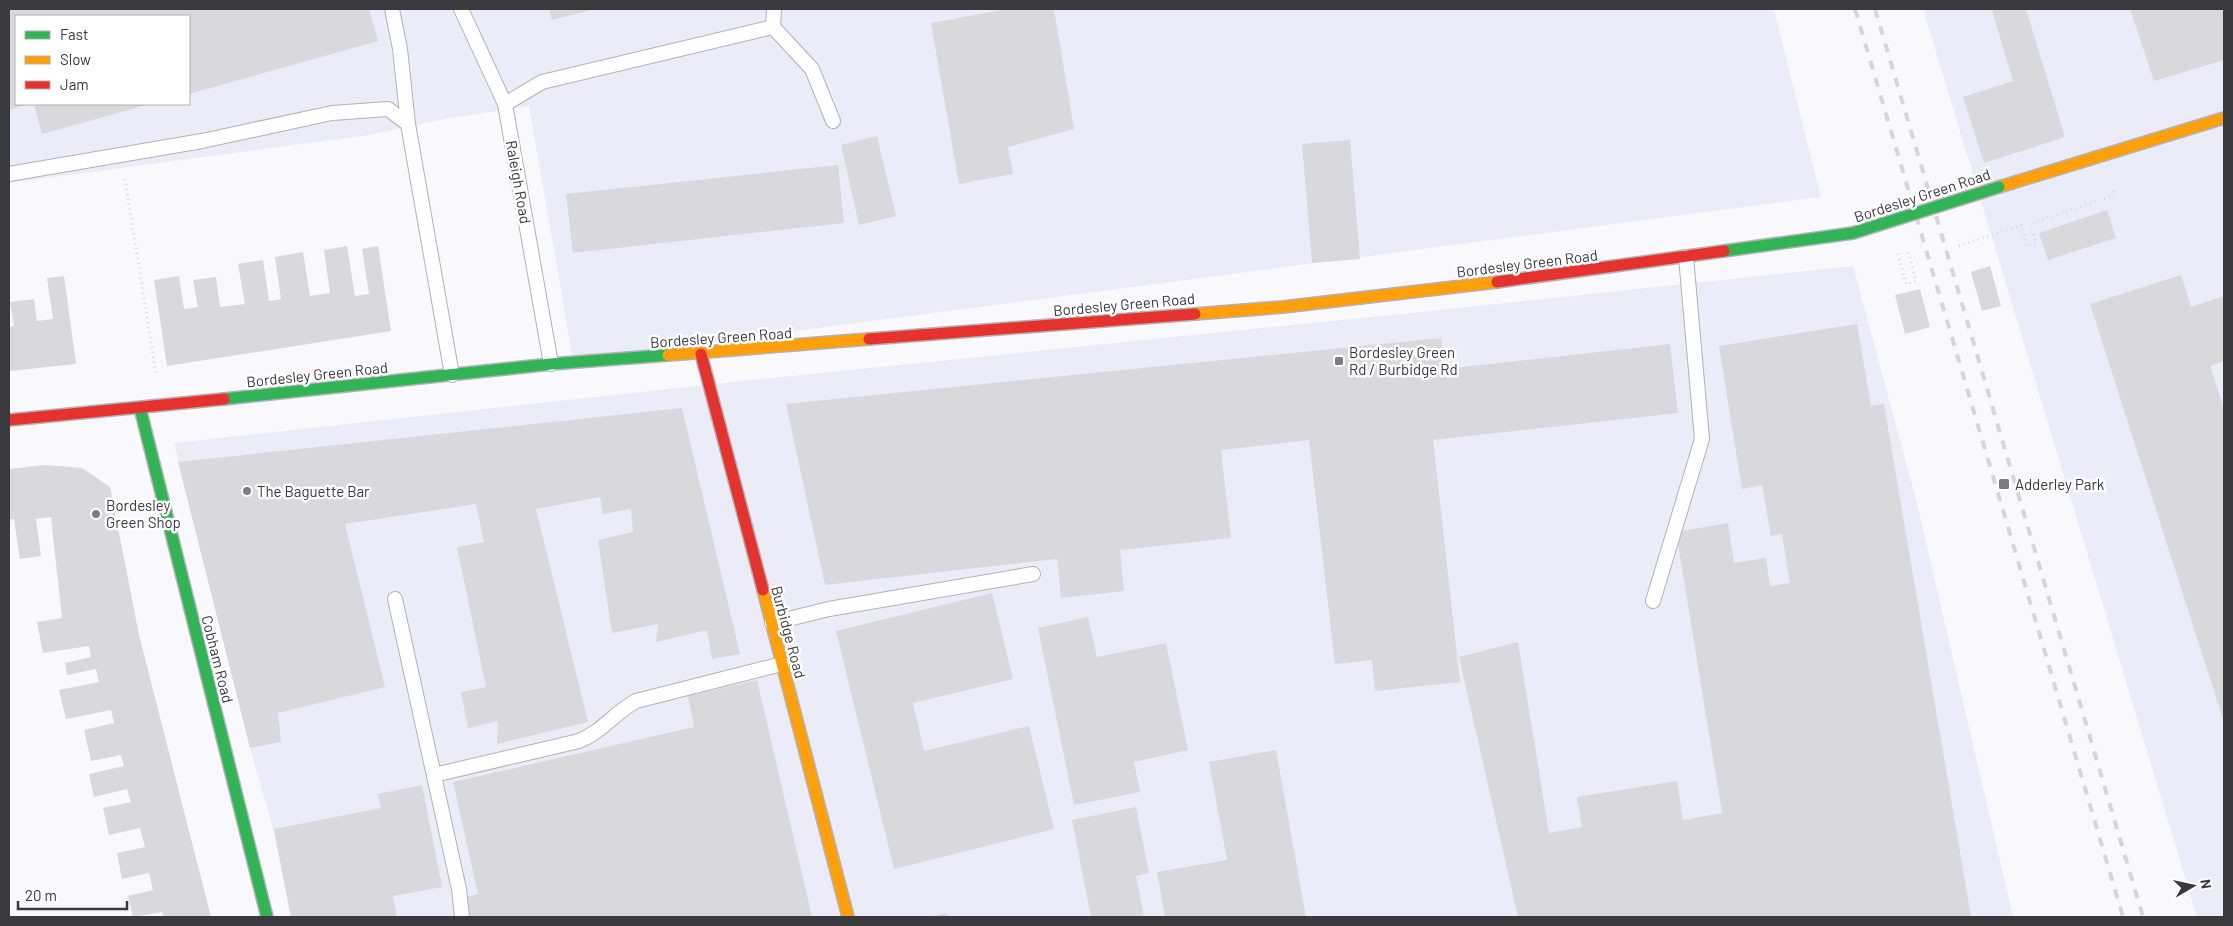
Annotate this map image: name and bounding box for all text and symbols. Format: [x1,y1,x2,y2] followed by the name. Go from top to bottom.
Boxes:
[15,15,190,105] legend
[60,25,88,43] text: Fast
[60,50,91,68] text: Slow
[60,75,89,93] text: Jam
[503,139,535,225] street label: Raleigh Road
[1852,164,1992,226] street label: Bordesley Green Road
[1455,245,1599,281] street label: Bordesley Green Road
[1052,289,1196,319] street label: Bordesley Green Road
[649,323,793,351] street label: Bordesley Green Road
[1349,343,1458,378] place label: Bordesley Green Rd / Burbidge Rd
[1333,355,1345,367] marker: Bordesley Green Rd / Burbidge Rd
[245,358,389,390] street label: Bordesley Green Road
[2015,475,2105,493] place label: Adderley Park
[1997,477,2011,491] marker: Adderley Park
[257,482,370,500] place label: The Baguette Bar
[241,485,253,497] marker: The Baguette Bar
[106,496,181,531] place label: Bordesley Green Shop
[90,508,102,520] marker: Bordesley Green Shop
[768,584,810,680] street label: Burbidge Road
[198,613,238,705] street label: Cobham Road
[2168,861,2218,911] north arrow
[18,878,126,910] scale bar
[2197,878,2215,890] text: N
[25,886,57,904] text: 20 m

